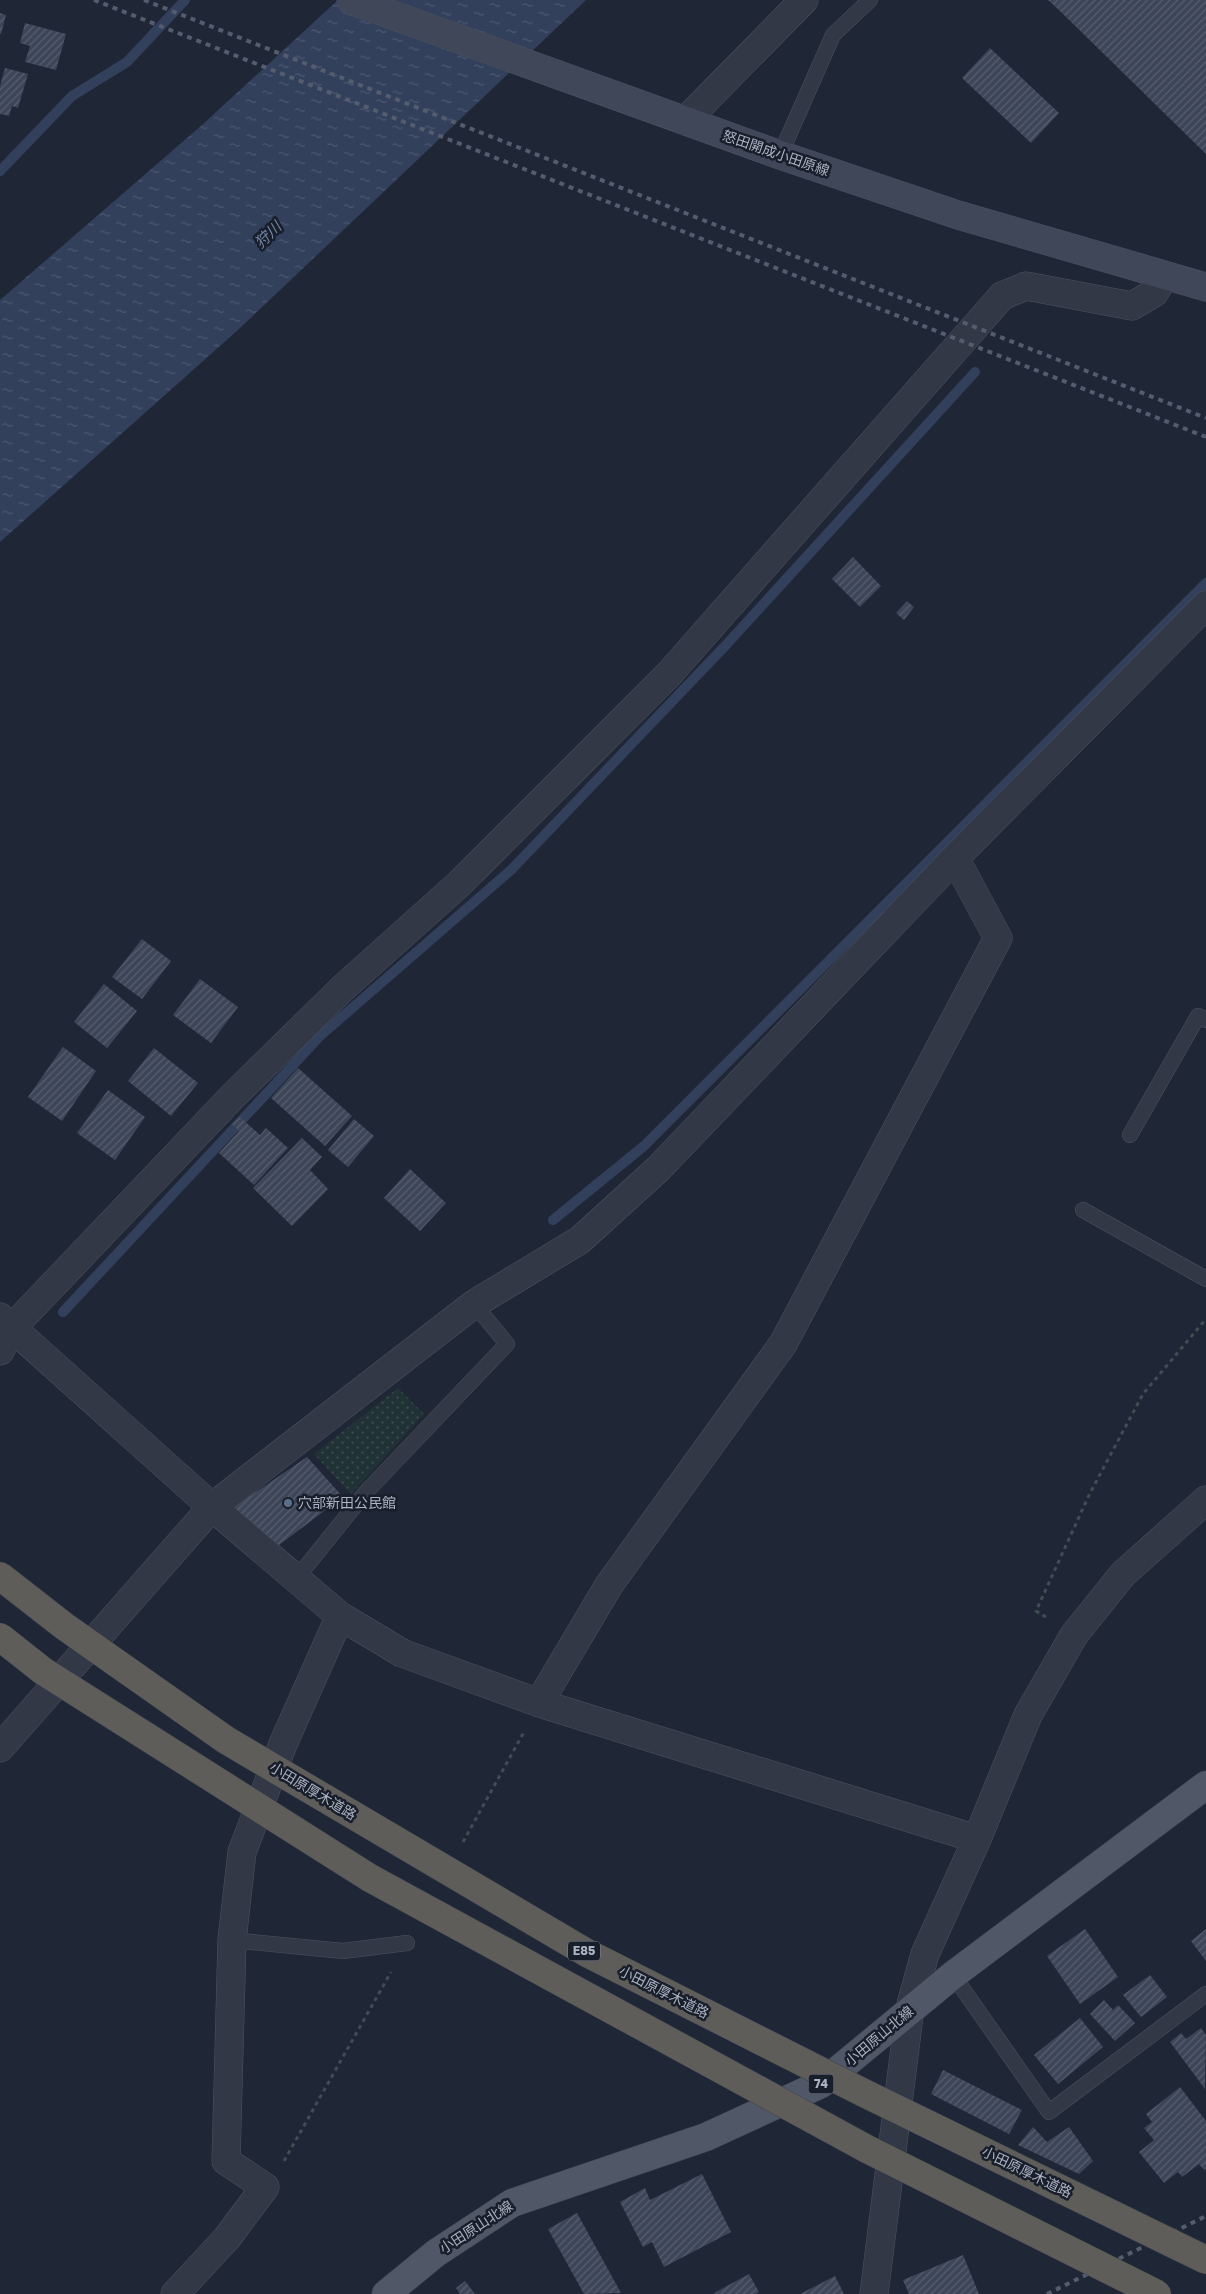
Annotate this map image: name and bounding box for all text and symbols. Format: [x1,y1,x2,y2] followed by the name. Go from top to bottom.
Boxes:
[720,126,832,179] street label: 怒田開成小田原線
[250,216,286,251] water label: 狩川
[298,1494,396,1511] place label: 穴部新田公民館
[282,1497,294,1509] marker: 穴部新田公民館
[267,1758,360,1823] street label: 小田原厚木道路
[568,1942,600,1960] road number: E85
[617,1962,712,2021] street label: 小田原厚木道路
[841,2002,916,2069] street label: 小田原山北線
[808,2074,834,2094] road number: 74
[979,2142,1075,2201] street label: 小田原厚木道路
[436,2197,516,2257] street label: 小田原山北線

